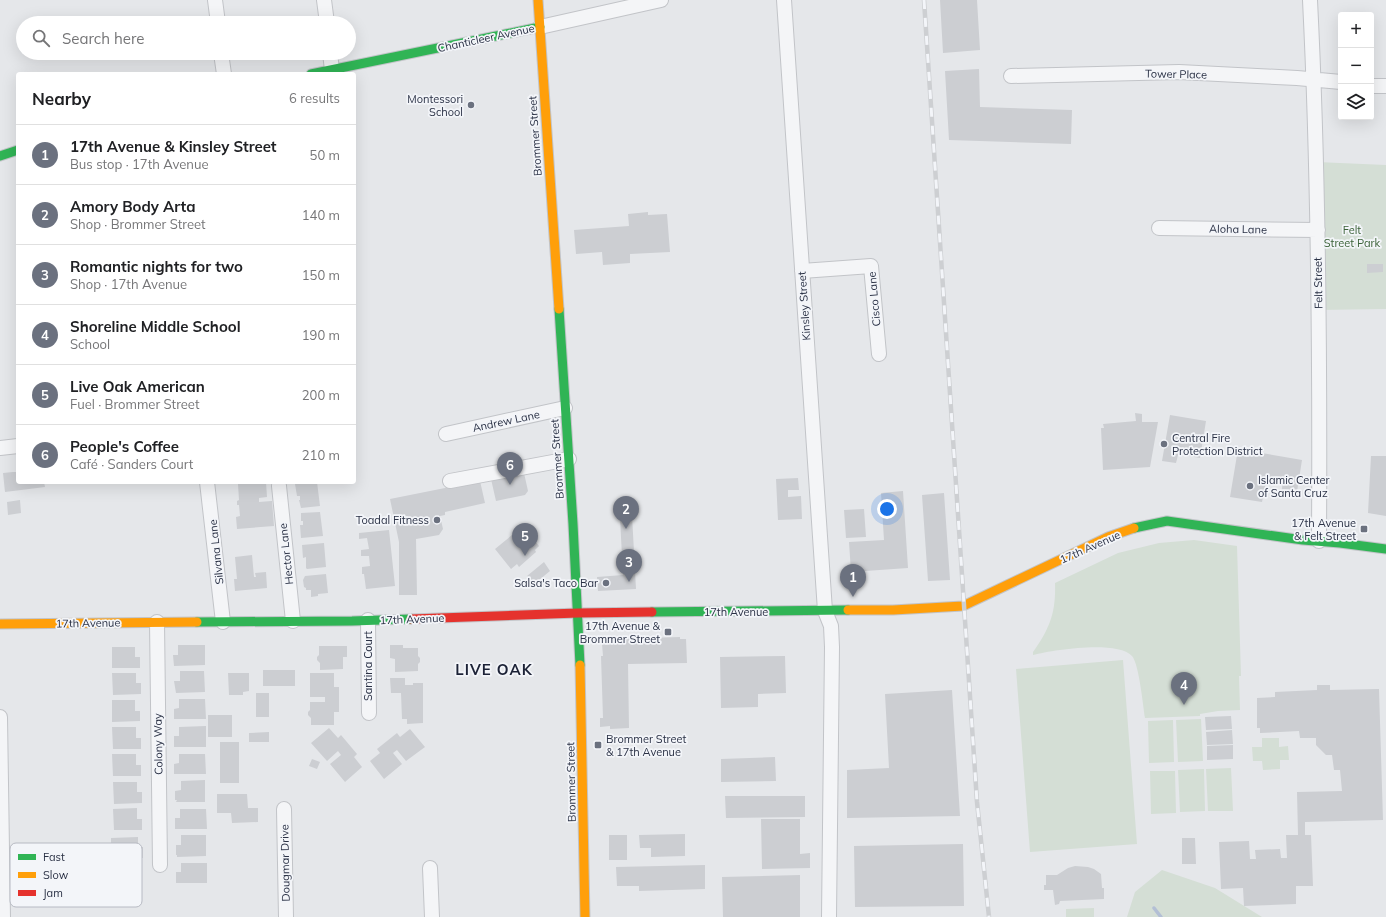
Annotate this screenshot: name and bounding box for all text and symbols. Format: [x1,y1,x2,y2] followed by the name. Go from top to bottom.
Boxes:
[1338,12,1374,120] map controls
[1338,12,1374,48] button: +
[16,16,356,60] search box
[436,21,536,55] street label: Chanticleer Avenue
[30,27,52,49] icon: search
[62,29,144,48] text: Search here
[1338,48,1374,84] button: −
[1145,66,1207,82] street label: Tower Place
[1338,84,1374,120] button: layers
[32,88,91,109] text: Nearby
[289,90,340,106] text: 6 results
[407,92,463,119] place label: Montessori School
[525,95,545,177] street label: Brommer Street
[466,100,476,110] marker: Montessori School
[70,137,277,156] text: 17th Avenue & Kinsley Street
[41,147,49,163] text: 1
[310,147,340,163] text: 50 m
[70,156,209,172] text: Bus stop · 17th Avenue
[70,197,196,216] text: Amory Body Arta
[41,207,49,223] text: 2
[302,207,340,223] text: 140 m
[70,216,206,232] text: Shop · Brommer Street
[1209,221,1267,237] street label: Aloha Lane
[1324,223,1381,250] park label: Felt Street Park
[70,257,243,276] text: Romantic nights for two
[1311,257,1325,309] street label: Felt Street
[41,267,49,283] text: 3
[302,267,340,283] text: 150 m
[795,271,813,341] street label: Kinsley Street
[865,271,883,327] street label: Cisco Lane
[70,276,187,292] text: Shop · 17th Avenue
[70,317,241,336] text: Shoreline Middle School
[41,327,49,343] text: 4
[302,327,340,343] text: 190 m
[70,336,110,352] text: School
[70,377,205,396] text: Live Oak American
[41,387,49,403] text: 5
[302,387,340,403] text: 200 m
[70,396,199,412] text: Fuel · Brommer Street
[471,407,541,435] street label: Andrew Lane
[547,418,567,500] street label: Brommer Street
[1172,431,1263,458] place label: Central Fire Protection District
[70,437,179,456] text: People's Coffee
[1159,439,1169,449] marker: Central Fire Protection District
[41,447,49,463] text: 6
[302,447,340,463] text: 210 m
[497,452,523,485] pin: 6
[70,456,193,472] text: Café · Sanders Court
[1258,473,1329,500] place label: Islamic Center of Santa Cruz
[1245,481,1255,491] marker: Islamic Center of Santa Cruz
[613,496,639,529] pin: 2
[877,499,897,519] your location
[356,513,429,527] place label: Toadal Fitness
[432,515,442,525] marker: Toadal Fitness
[1291,516,1356,543] place label: 17th Avenue & Felt Street
[206,519,226,585] street label: Silvana Lane
[276,523,296,585] street label: Hector Lane
[512,523,538,556] pin: 5
[1359,524,1369,534] marker: 17th Avenue & Felt Street
[1058,527,1122,567] street label: 17th Avenue
[616,549,642,582] pin: 3
[840,564,866,597] pin: 1
[514,576,598,590] place label: Salsa's Taco Bar
[601,578,611,588] marker: Salsa's Taco Bar
[704,605,768,619] street label: 17th Avenue
[379,611,445,627] street label: 17th Avenue
[56,615,120,631] street label: 17th Avenue
[580,619,661,646] place label: 17th Avenue & Brommer Street
[663,627,673,637] marker: 17th Avenue & Brommer Street
[361,631,375,701] street label: Santina Court
[455,660,533,679] district label: LIVE OAK
[1171,672,1197,705] pin: 4
[150,713,166,775] street label: Colony Way
[606,732,686,759] place label: Brommer Street & 17th Avenue
[593,740,603,750] marker: Brommer Street & 17th Avenue
[563,742,579,822] street label: Brommer Street
[277,824,293,902] street label: Dougmar Drive
[10,843,142,907] legend
[43,850,65,864] text: Fast
[43,868,69,882] text: Slow
[43,886,63,900] text: Jam

